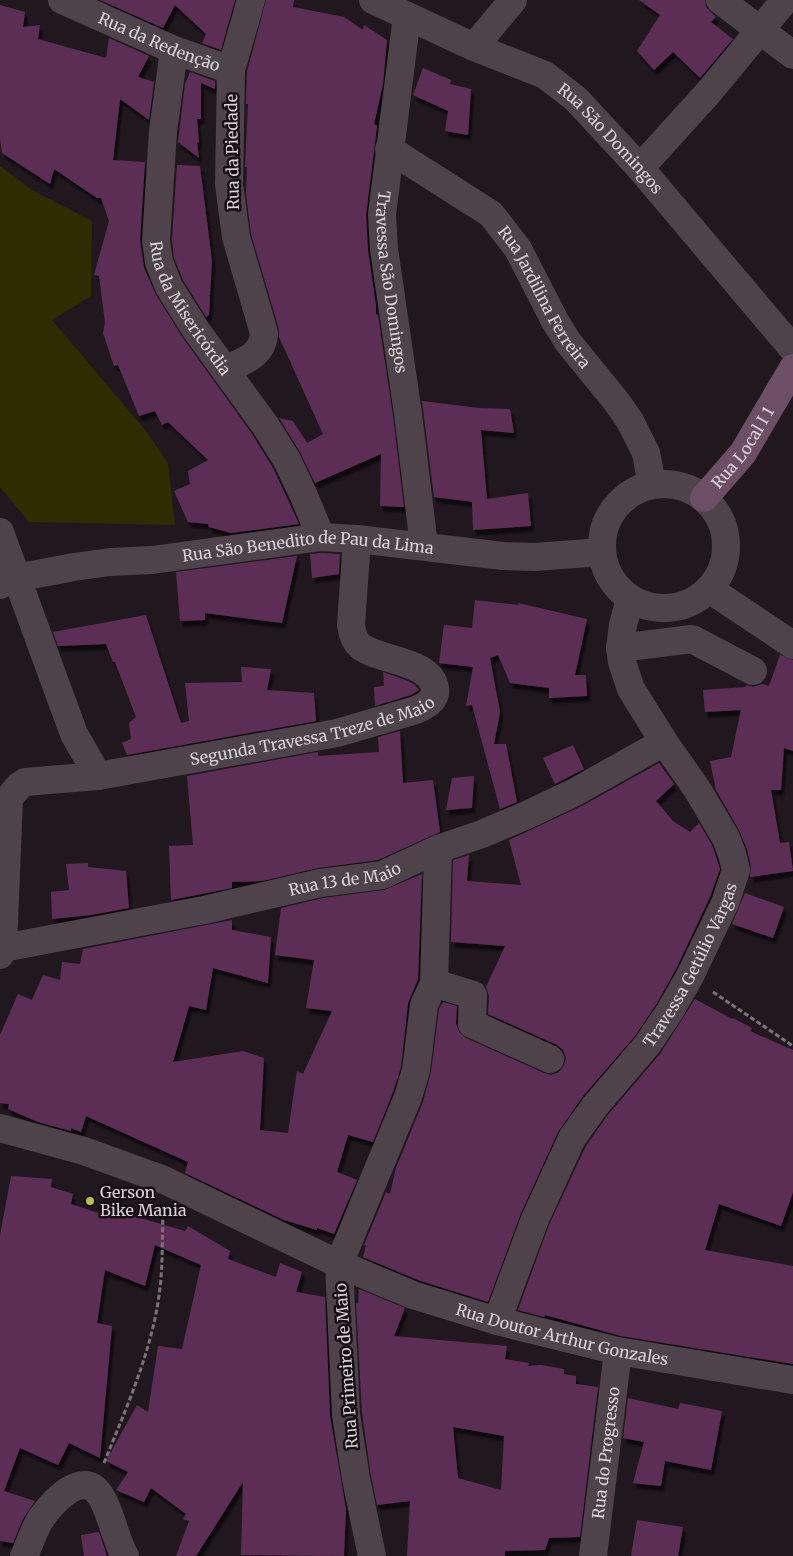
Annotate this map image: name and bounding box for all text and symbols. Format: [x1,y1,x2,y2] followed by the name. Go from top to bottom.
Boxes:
[95,8,223,75] street label: Rua da Redenção
[554,79,667,198] street label: Rua São Domingos
[221,94,243,210] street label: Rua da Piedade
[372,189,412,375] street label: Travessa São Domingos
[494,222,595,372] street label: Rua Jardilina Ferreira
[146,239,236,379] street label: Rua da Misericórdia
[707,403,778,492] street label: Rua Local I 1
[181,527,435,566] street label: Rua São Benedito de Pau da Lima
[188,692,439,769] street label: Segunda Travessa Treze de Maio
[287,858,404,900] street label: Rua 13 de Maio
[639,880,741,1051] street label: Travessa Getúlio Vargas
[100,1182,187,1220] place label: Gerson Bike Mania
[84,1195,96,1207] marker: Gerson Bike Mania
[330,1282,362,1450] street label: Rua Primeiro de Maio
[454,1299,670,1369] street label: Rua Doutor Arthur Gonzales
[588,1386,624,1520] street label: Rua do Progresso

